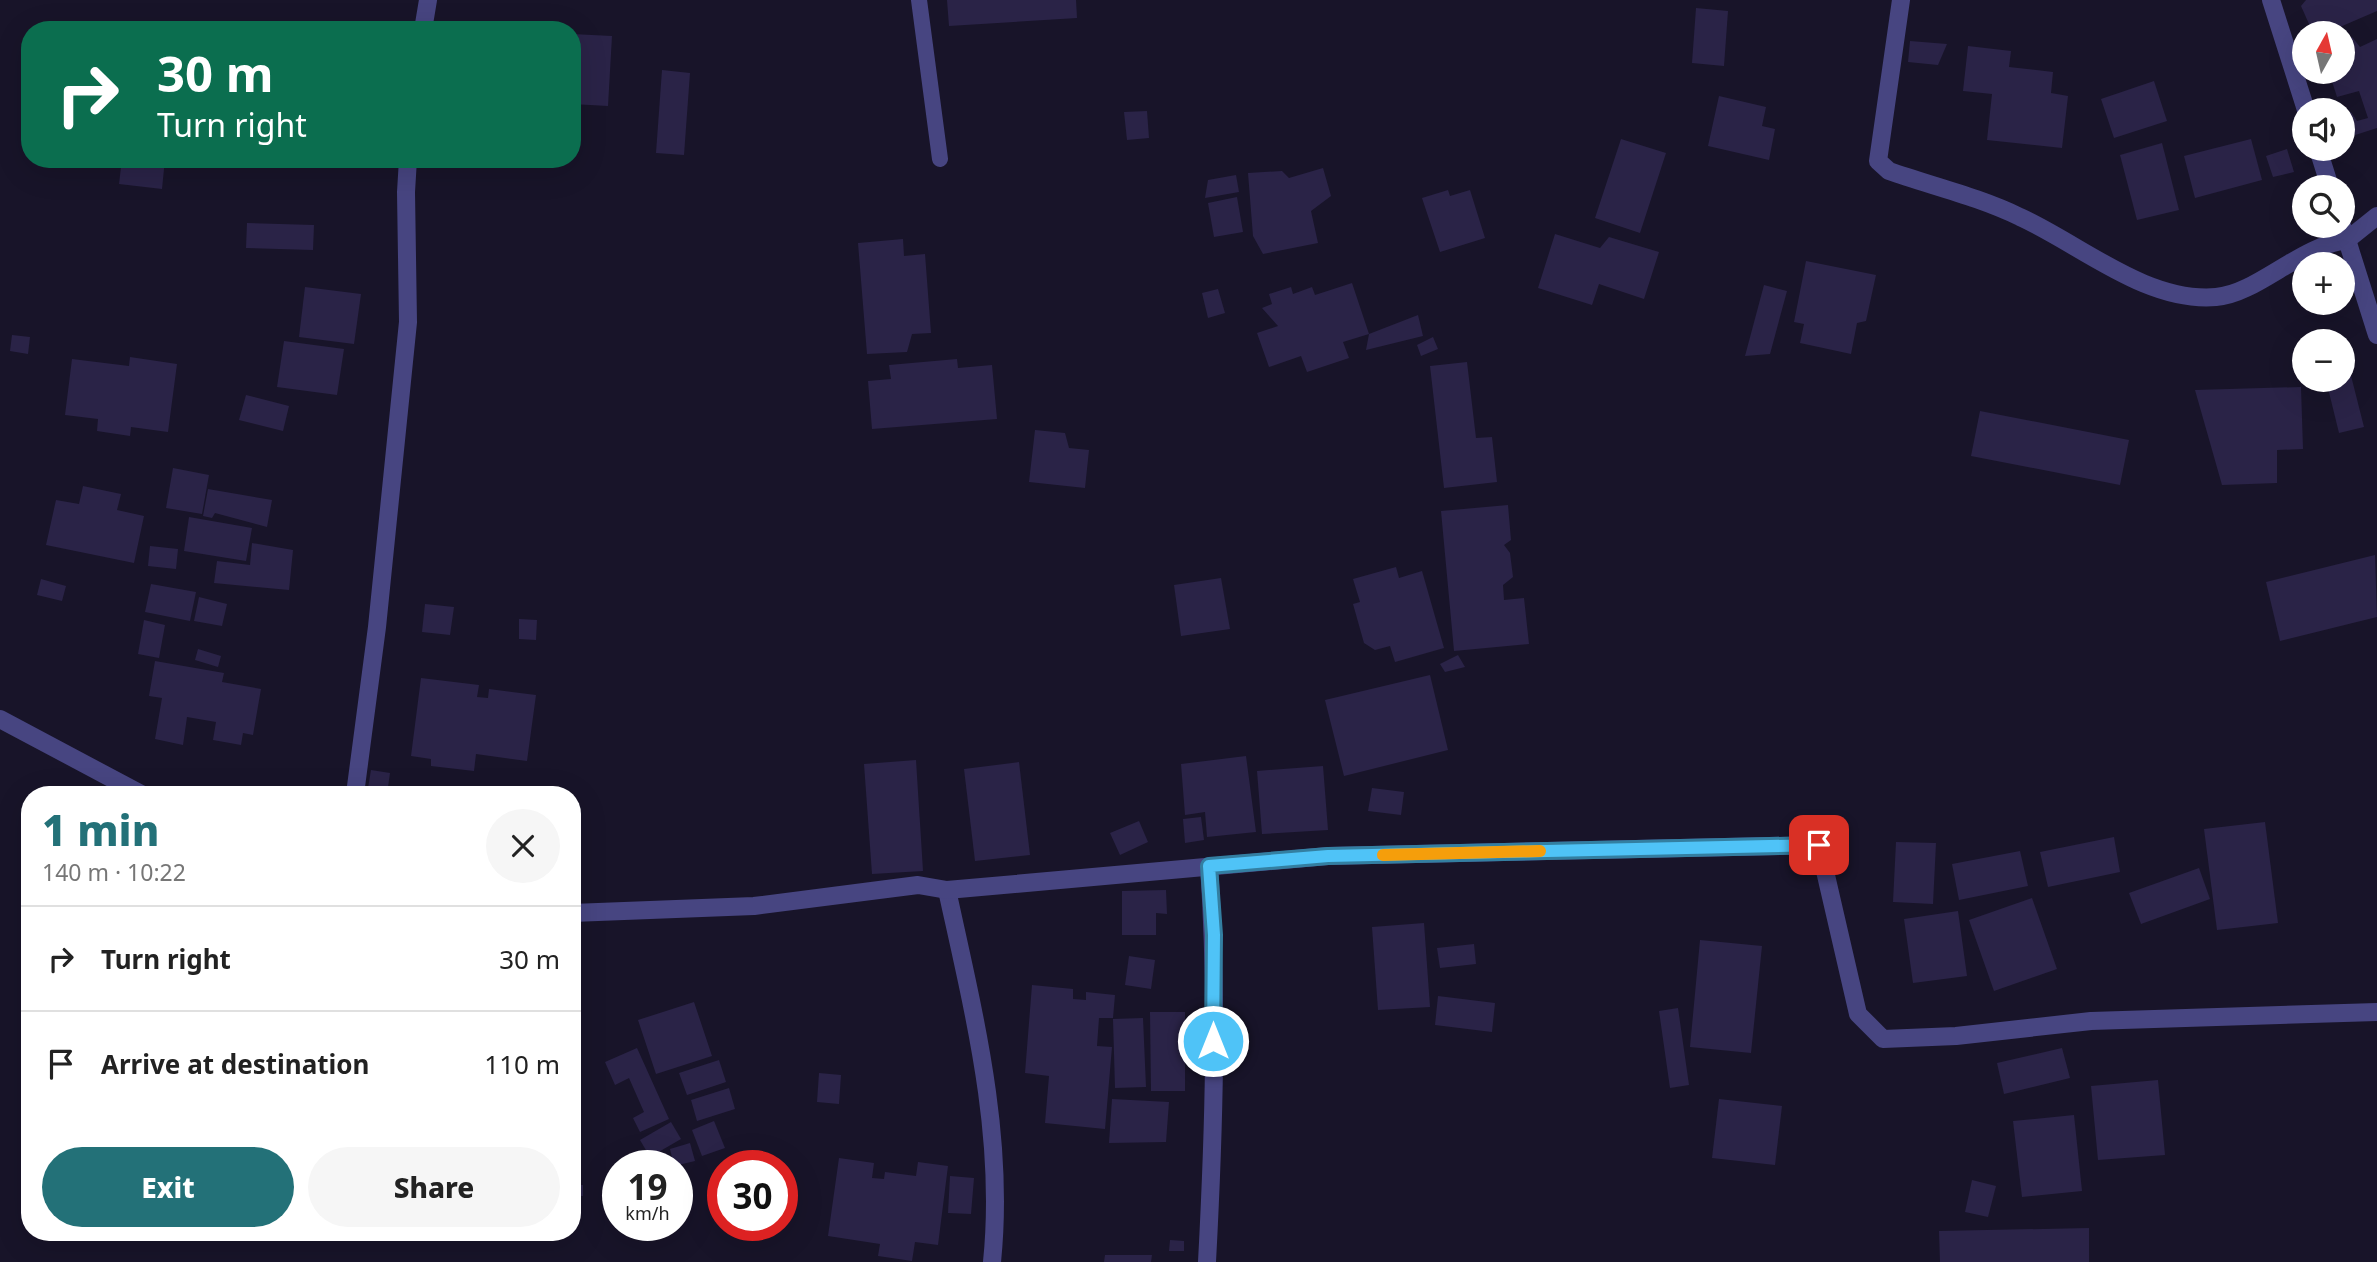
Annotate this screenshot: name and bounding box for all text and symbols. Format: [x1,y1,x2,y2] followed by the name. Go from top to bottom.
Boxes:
[2292,21,2356,84] north arrow
[2292,21,2355,392] map controls
[157,40,274,106] text: 30 m
[42,49,133,140] icon: right
[2292,98,2355,161] button: sound
[157,103,307,146] text: Turn right
[2292,175,2355,238] button: search
[2292,252,2355,315] button: +
[2292,329,2355,392] button: −
[42,801,159,858] text: 1 min
[486,809,560,883] button: close
[1789,815,1849,875] pin
[1800,826,1838,864] icon: arrive
[42,856,186,888] text: 140 m · 10:22
[42,940,80,978] icon: right
[101,941,231,977] text: Turn right
[499,941,560,977] text: 30 m
[1176,1004,1250,1078] position arrow
[42,1045,80,1083] icon: arrive
[101,1046,370,1082] text: Arrive at destination
[484,1046,560,1082] text: 110 m
[42,1147,294,1227] button: Exit
[308,1147,560,1227] button: Share
[707,1150,798,1241] speed limit sign: 30
[627,1163,668,1210] text: 19
[625,1201,670,1225] text: km/h

